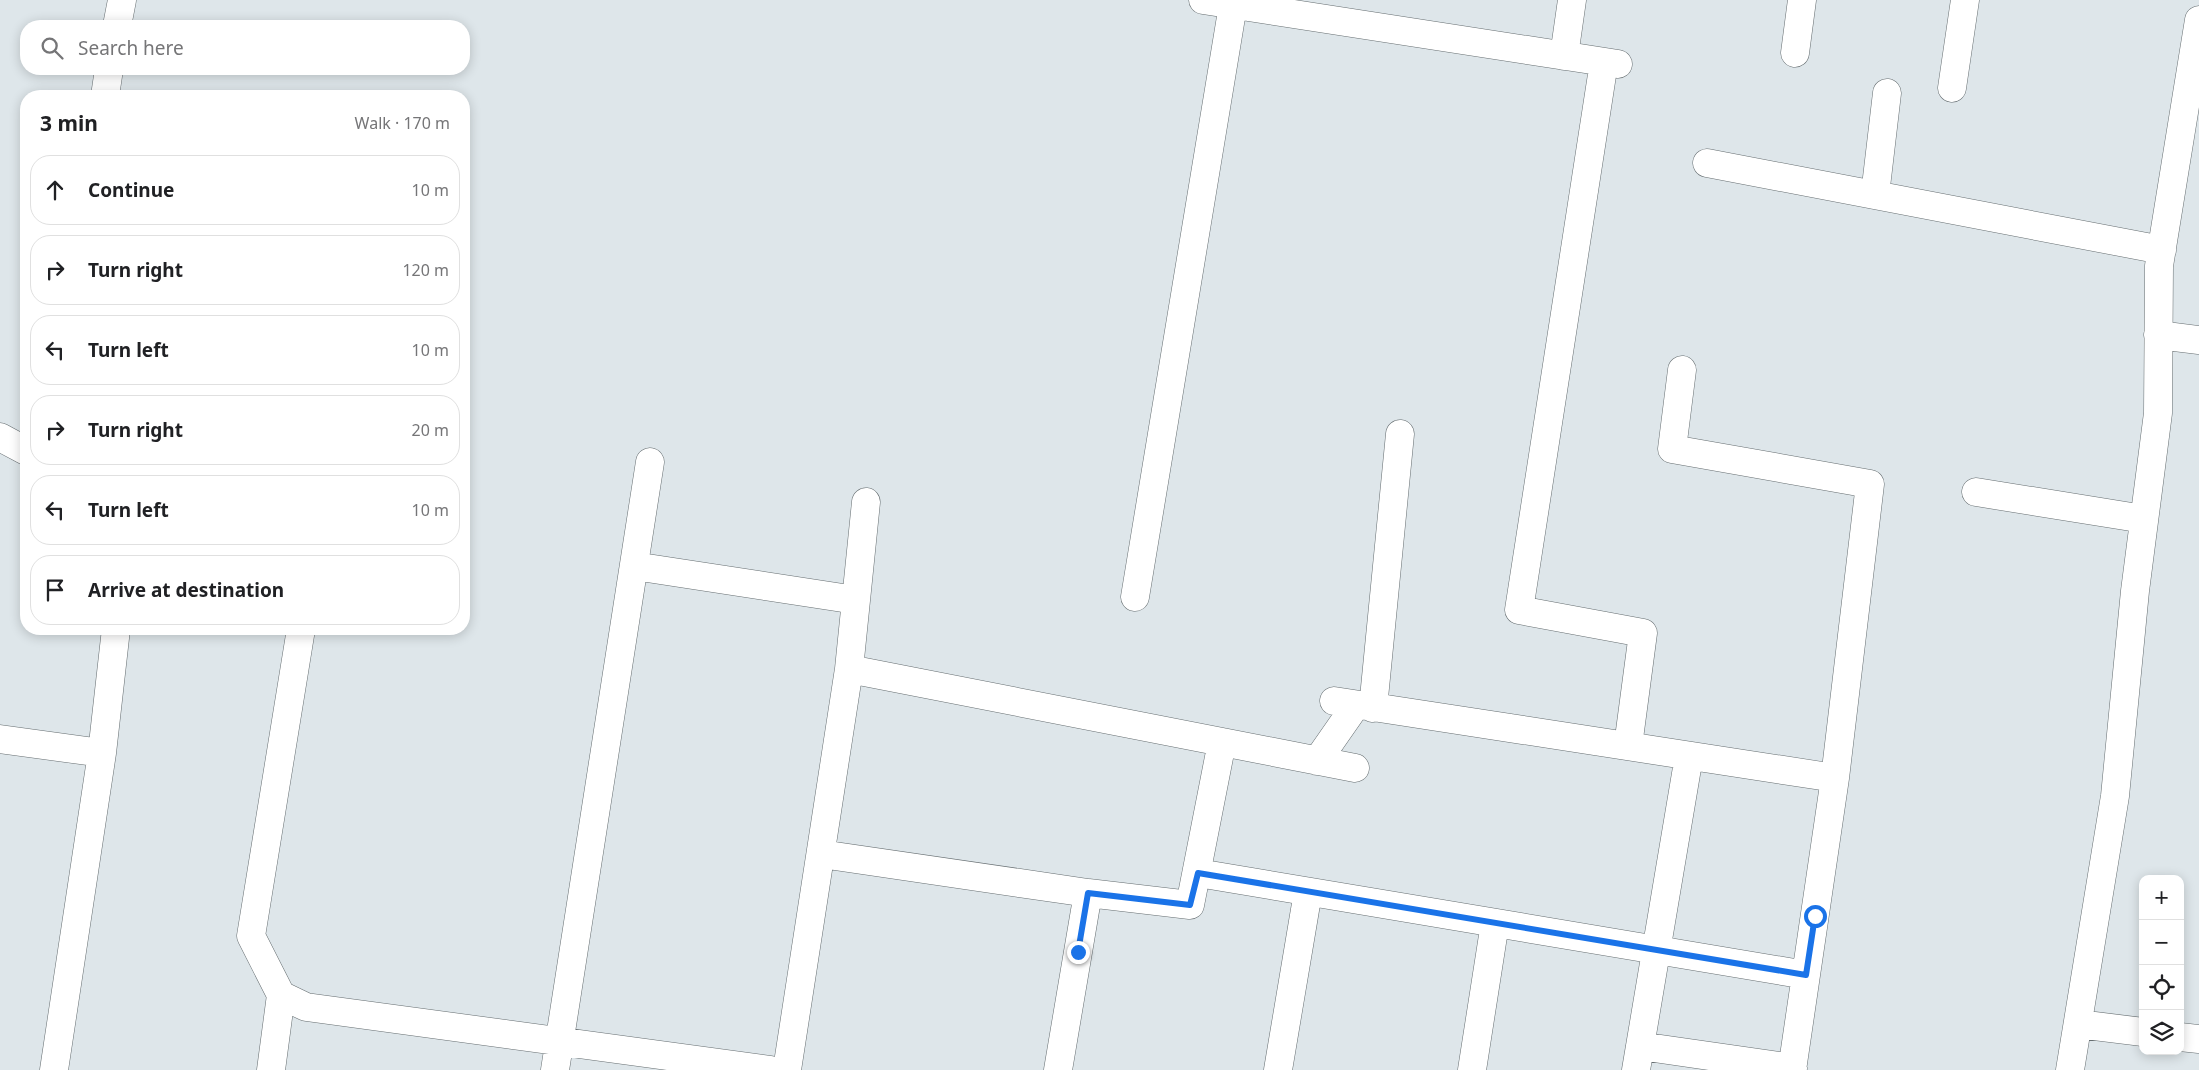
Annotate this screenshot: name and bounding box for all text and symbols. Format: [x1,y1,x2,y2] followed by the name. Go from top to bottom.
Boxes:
[20,20,470,75] search box
[38,34,66,62] icon: search
[78,35,184,61] text: Search here
[40,109,98,137] text: 3 min
[355,112,450,134] text: Walk · 170 m
[41,176,69,204] icon: ahead
[88,177,174,203] text: Continue
[412,179,449,201] text: 10 m
[41,256,69,284] icon: right
[88,257,183,283] text: Turn right
[402,259,449,281] text: 120 m
[41,336,69,364] icon: left
[88,337,169,363] text: Turn left
[412,339,449,361] text: 10 m
[41,416,69,444] icon: right
[88,417,183,443] text: Turn right
[412,419,449,441] text: 20 m
[41,496,69,524] icon: left
[88,497,169,523] text: Turn left
[412,499,449,521] text: 10 m
[41,576,69,604] icon: arrive
[88,577,284,603] text: Arrive at destination
[2139,875,2184,1055] map controls
[2139,875,2184,920] button: +
[1804,905,1827,928] route start
[2139,920,2184,965] button: −
[1067,941,1090,964] route end
[2139,965,2184,1010] button: locate
[2139,1010,2184,1055] button: layers

